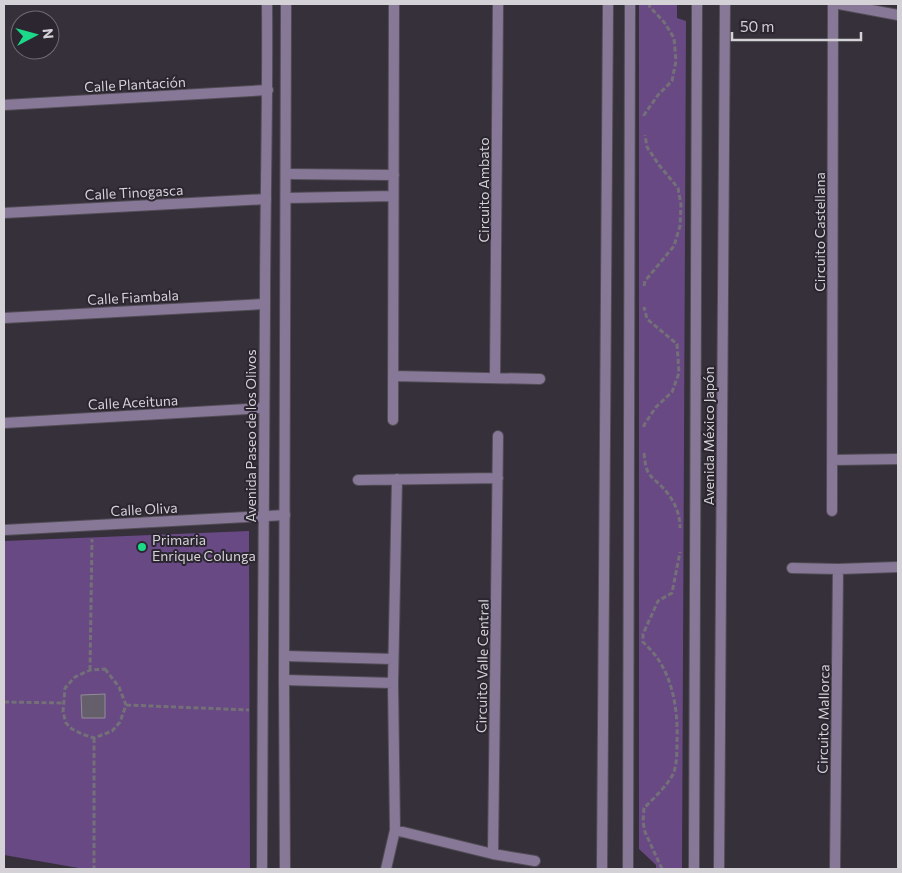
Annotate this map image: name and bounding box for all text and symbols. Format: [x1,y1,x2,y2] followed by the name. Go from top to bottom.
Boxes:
[10,10,60,60] north arrow
[732,10,861,42] scale bar
[740,17,774,35] text: 50 m
[39,27,57,40] text: N
[84,73,186,95] street label: Calle Plantación
[475,137,492,243] street label: Circuito Ambato
[811,172,828,292] street label: Circuito Castellana
[84,181,184,203] street label: Calle Tinogasca
[87,286,179,308] street label: Calle Fiambala
[242,349,259,523] street label: Avenida Paseo de los Olivos
[700,367,717,505] street label: Avenida México Japón
[87,391,179,413] street label: Calle Aceituna
[110,499,178,519] street label: Calle Oliva
[152,531,256,564] place label: Primaria Enrique Colunga
[136,541,148,553] marker: Primaria Enrique Colunga
[472,599,492,733] street label: Circuito Valle Central
[814,664,832,774] street label: Circuito Mallorca

